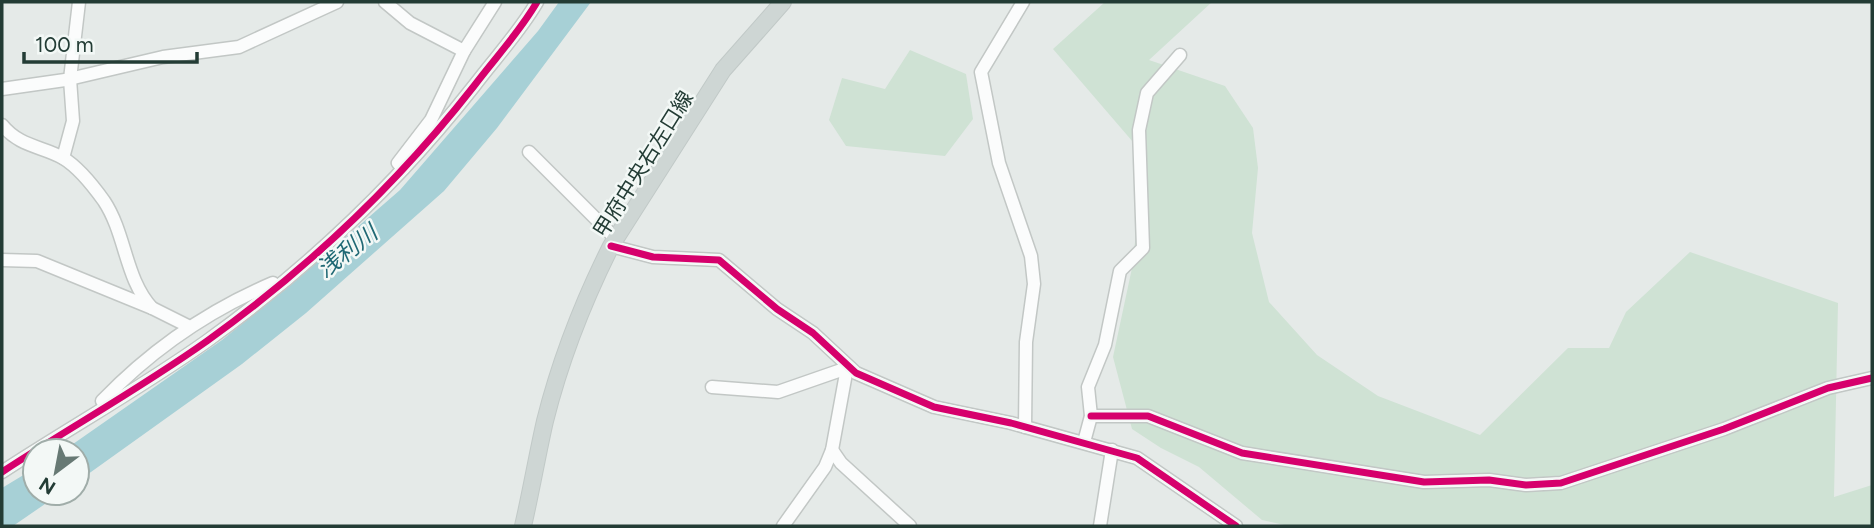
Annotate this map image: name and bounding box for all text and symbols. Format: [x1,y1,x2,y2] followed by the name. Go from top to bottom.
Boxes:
[24,21,198,65] scale bar
[35,32,94,57] text: 100 m
[588,86,698,242] street label: 甲府中央右左口線
[311,217,385,283] water label: 浅利川
[21,437,91,507] north arrow
[35,472,60,500] text: N

